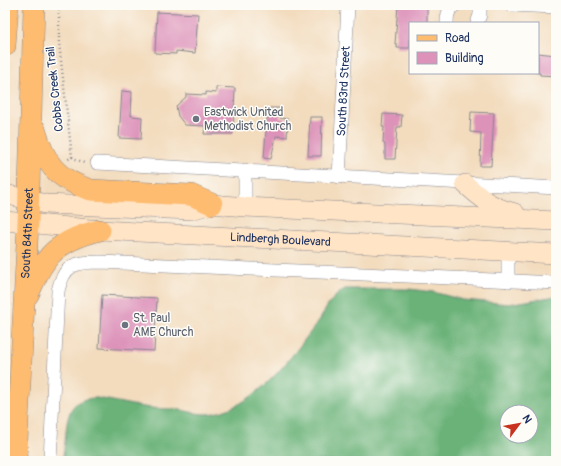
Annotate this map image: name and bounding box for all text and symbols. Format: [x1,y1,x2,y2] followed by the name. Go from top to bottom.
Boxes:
[409,22,539,74] legend
[445,31,470,46] text: Road
[43,45,67,132] street label: Cobbs Creek Trail
[334,45,353,137] street label: South 83rd Street
[445,51,484,66] text: Building
[204,105,292,134] place label: Eastwick United Methodist Church
[191,114,201,124] marker: Eastwick United Methodist Church
[18,187,36,279] street label: South 84th Street
[229,229,331,250] street label: Lindbergh Boulevard
[133,311,194,340] place label: St. Paul AME Church
[120,320,130,330] marker: St. Paul AME Church
[499,404,539,444] north arrow
[520,412,535,426] text: N

